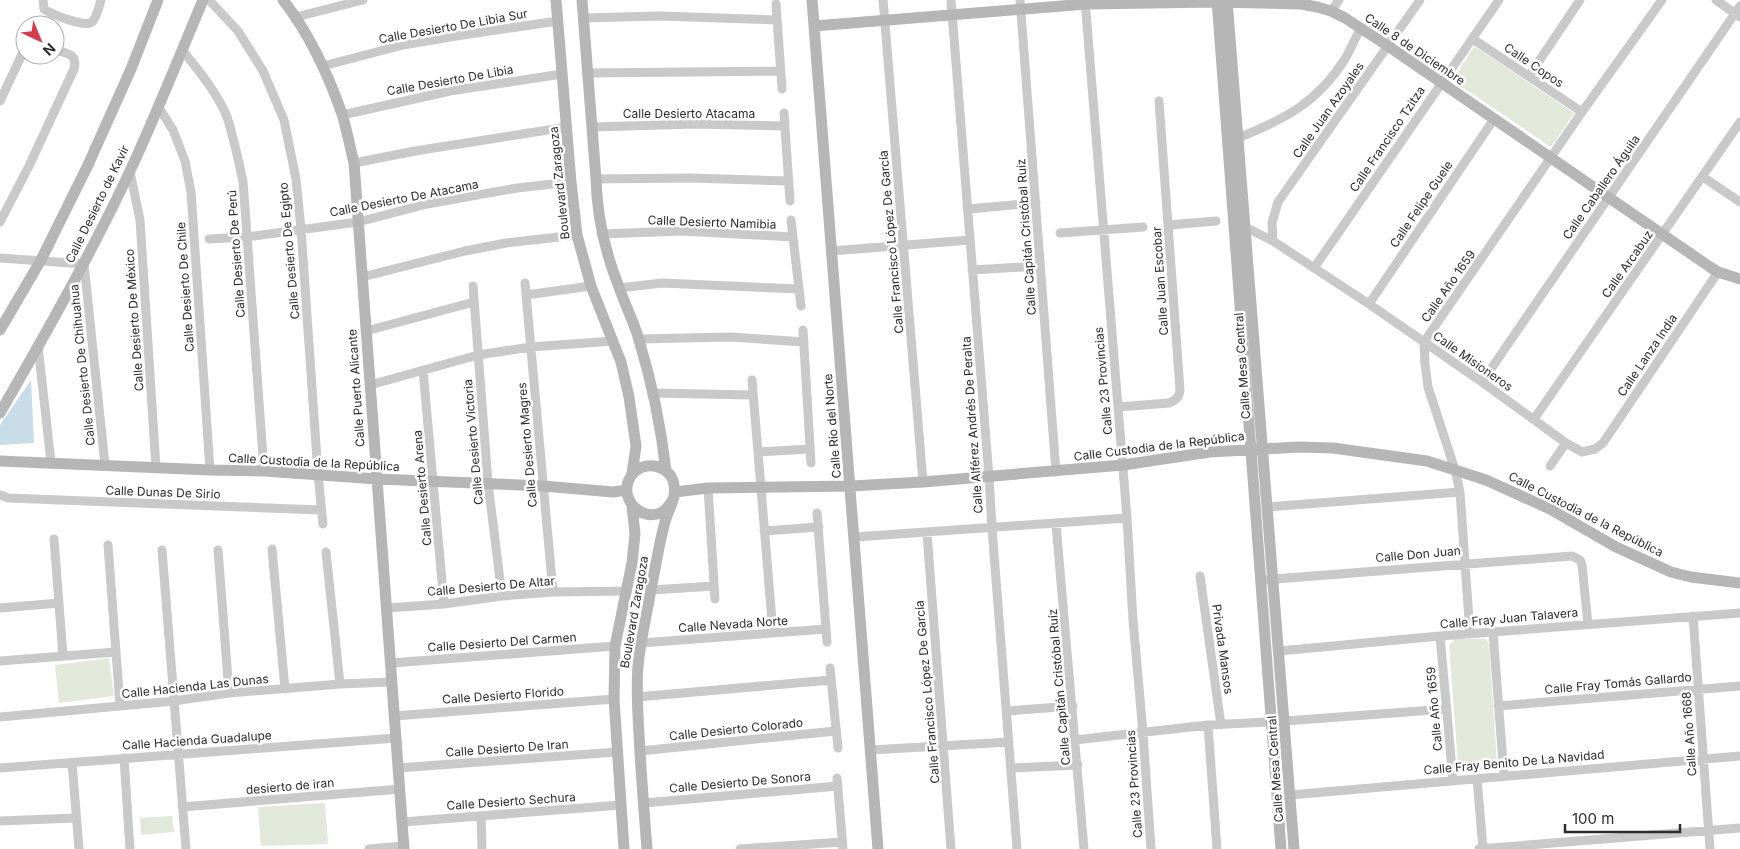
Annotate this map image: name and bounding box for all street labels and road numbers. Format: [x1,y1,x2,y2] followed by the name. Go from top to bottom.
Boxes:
[377,5,529,47] street label: Calle Desierto De Libia Sur
[1362,10,1468,88] street label: Calle 8 de Diciembre
[1501,40,1567,90] street label: Calle Copos
[1289,59,1367,161] street label: Calle Juan Azoyales
[385,61,515,99] street label: Calle Desierto De Libia
[1346,83,1428,195] street label: Calle Francisco Tzitza
[623,106,755,121] street label: Calle Desierto Atacama
[546,126,572,240] street label: Boulevard Zaragoza
[1559,132,1643,242] street label: Calle Caballero Águila
[62,142,132,265] street label: Calle Desierto de Kavir
[876,150,906,334] street label: Calle Francisco López De García
[1013,158,1039,316] street label: Calle Capitán Cristóbal Ruíz
[1386,158,1456,250] street label: Calle Felipe Guele
[328,176,480,220] street label: Calle Desierto De Atacama
[276,182,302,320] street label: Calle Desierto De Egipto
[224,190,248,318] street label: Calle Desierto De Perú
[647,212,777,232] street label: Calle Desierto Namibia
[173,221,197,353] street label: Calle Desierto De Chile
[1149,226,1171,336] street label: Calle Juan Escobar
[1598,227,1656,301] street label: Calle Arcabuz
[1418,247,1478,325] street label: Calle Año 1659
[122,248,146,392] street label: Calle Desierto De México
[66,283,98,447] street label: Calle Desierto De Chihuahua
[1614,311,1680,399] street label: Calle Lanza India
[1231,312,1253,420] street label: Calle Mesa Central
[1091,326,1115,436] street label: Calle 23 Provincias
[1430,328,1516,394] street label: Calle Misioneros
[344,329,368,447] street label: Calle Puerto Alicante
[958,336,986,514] street label: Calle Alférez Andrés De Peralta
[820,373,844,479] street label: Calle Río del Norte
[460,379,486,505] street label: Calle Desierto Victoria
[514,382,540,508] street label: Calle Desierto Magres
[1073,428,1245,464] street label: Calle Custodia de la República
[409,430,435,546] street label: Calle Desierto Arena
[228,450,400,474] street label: Calle Custodia de la República
[1506,468,1666,560] street label: Calle Custodia de la República
[105,482,221,502] street label: Calle Dunas De Sirio
[1375,543,1461,565] street label: Calle Don Juan
[617,555,651,669] street label: Boulevard Zaragoza
[426,573,556,599] street label: Calle Desierto De Altar
[912,600,942,784] street label: Calle Francisco López De García
[1209,603,1237,695] street label: Privada Mansos
[1439,604,1579,632] street label: Calle Fray Juan Talavera
[1045,608,1073,766] street label: Calle Capitán Cristóbal Ruíz
[678,613,788,635] street label: Calle Nevada Norte
[427,629,577,655] street label: Calle Desierto Del Carmen
[1423,666,1445,752] street label: Calle Año 1659
[1544,669,1692,697] street label: Calle Fray Tomás Gallardo
[121,671,269,701] street label: Calle Hacienda Las Dunas
[442,683,564,707] street label: Calle Desierto Florido
[1679,691,1699,777] street label: Calle Año 1668
[668,715,804,743] street label: Calle Desierto Colorado
[1264,715,1286,823] street label: Calle Mesa Central
[122,727,272,753] street label: Calle Hacienda Guadalupe
[1123,729,1145,839] street label: Calle 23 Provincias
[445,736,569,760] street label: Calle Desierto De Iran
[1423,747,1605,777] street label: Calle Fray Benito De La Navidad
[669,768,811,796] street label: Calle Desierto De Sonora
[245,775,335,797] street label: desierto de iran
[446,789,576,813] street label: Calle Desierto Sechura

